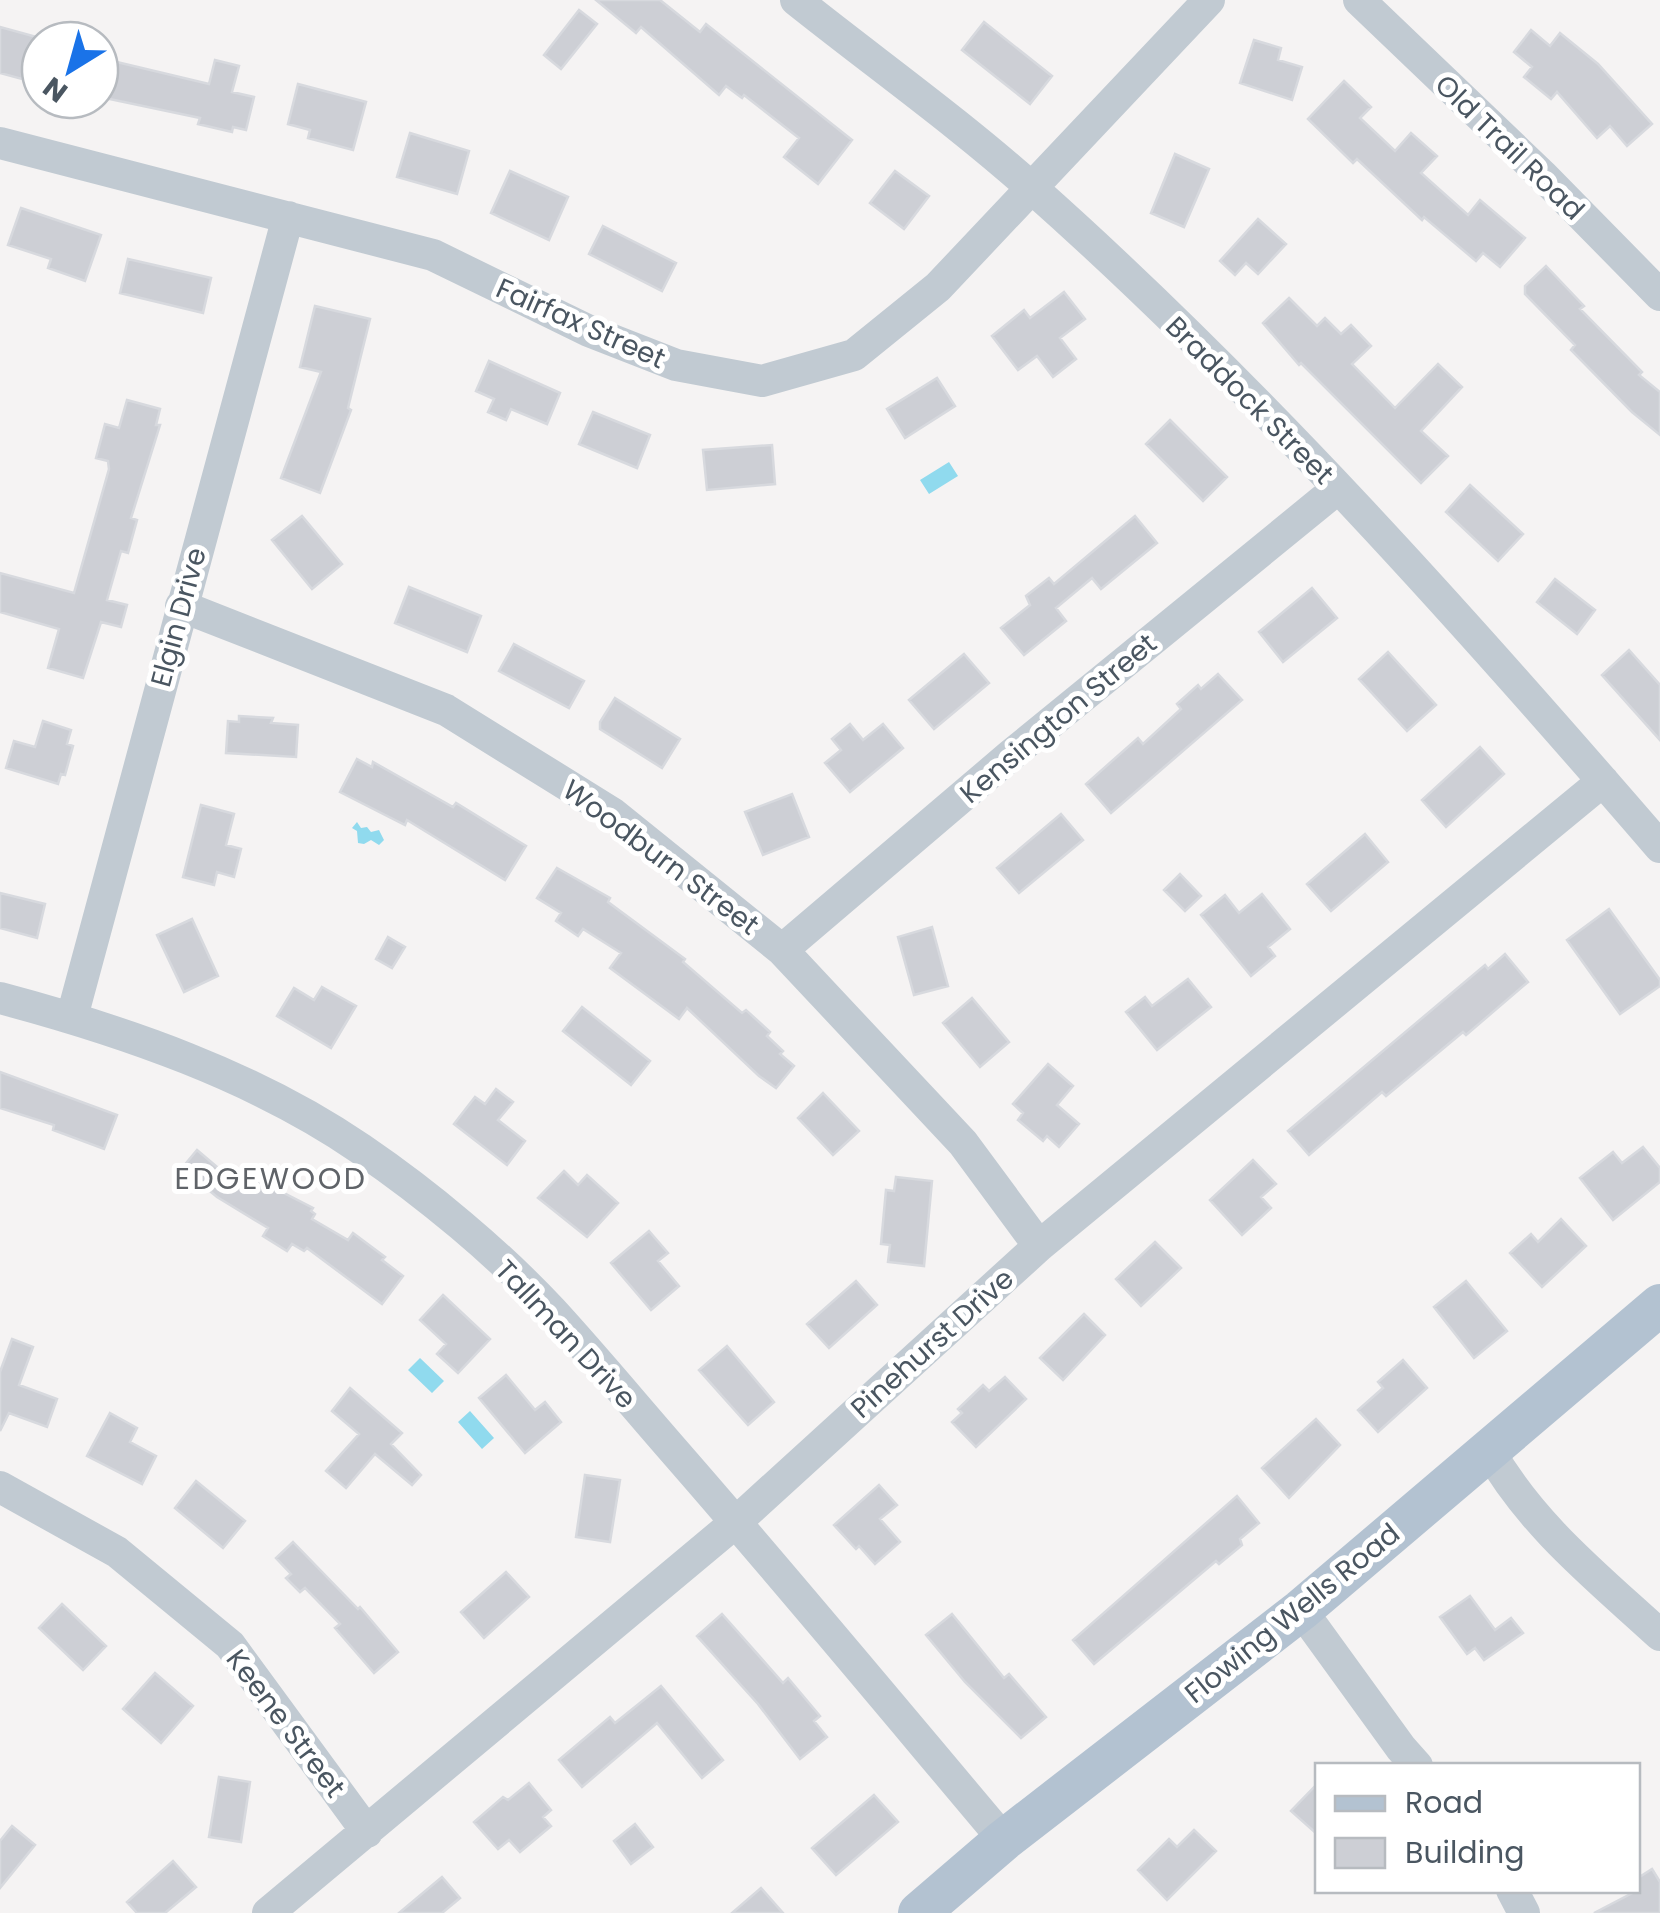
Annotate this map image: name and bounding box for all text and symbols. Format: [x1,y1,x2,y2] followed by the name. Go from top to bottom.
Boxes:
[20,20,120,120] north arrow
[1426,66,1593,229] street label: Old Trail Road
[35,68,75,111] text: N
[490,269,672,378] street label: Fairfax Street
[1157,308,1342,493] street label: Braddock Street
[141,543,216,691] street label: Elgin Drive
[952,624,1165,812] street label: Kensington Street
[554,771,767,944] street label: Woodburn Street
[175,1157,367,1200] district label: EDGEWOOD
[486,1251,645,1418] street label: Tallman Drive
[842,1260,1022,1427] street label: Pinehurst Drive
[1177,1514,1408,1712] street label: Flowing Wells Road
[217,1641,354,1805] street label: Keene Street
[1315,1763,1640,1893] legend
[1405,1781,1483,1824] text: Road
[1405,1831,1525,1874] text: Building

